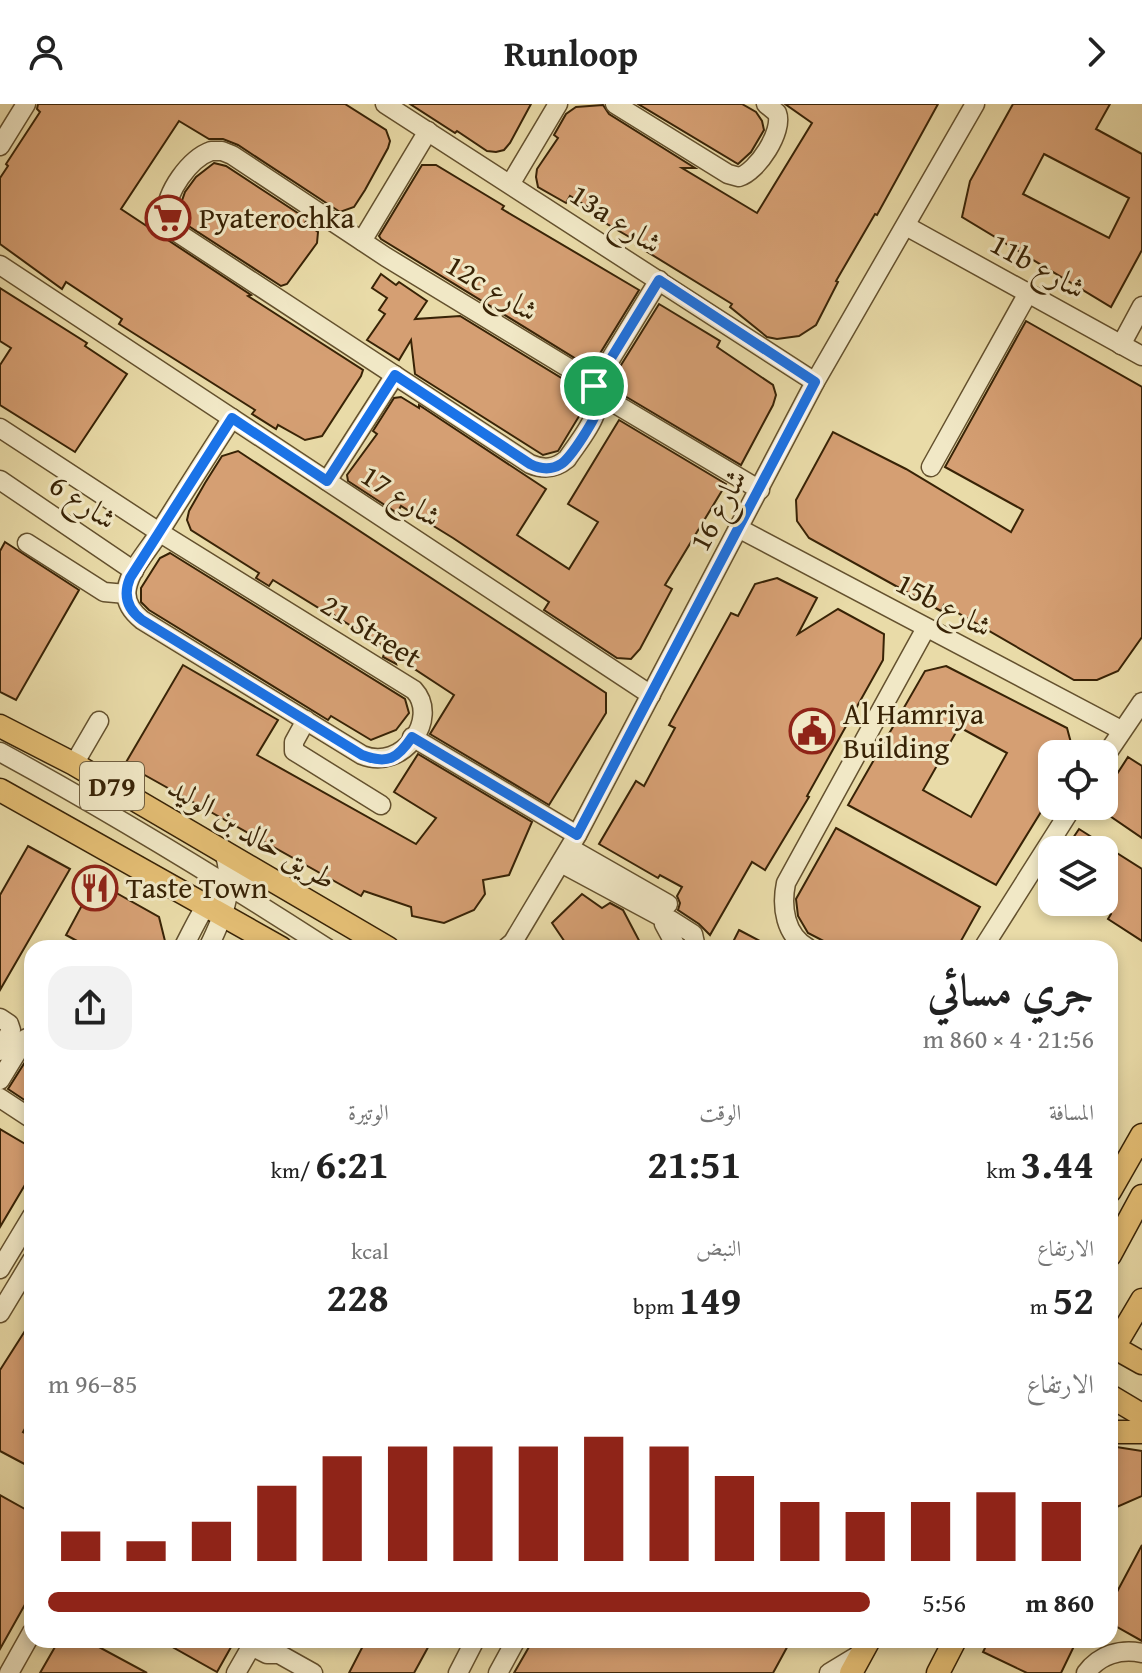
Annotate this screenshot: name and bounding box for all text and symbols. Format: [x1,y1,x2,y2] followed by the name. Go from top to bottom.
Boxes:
[504,26,638,79] text: Runloop
[24,30,68,74] icon: person
[1074,30,1118,74] icon: forward
[560,172,671,268] street label: 13a شارع
[144,194,192,242] supermarket icon: Pyaterochka
[199,195,355,239] place label: Pyaterochka
[981,221,1094,313] street label: 11b شارع
[436,242,547,335] street label: 12c شارع
[560,352,628,420] pin
[572,364,616,408] icon: arrive
[351,453,450,541] street label: شارع 17
[677,461,761,560] street label: شارع 16
[39,462,126,543] street label: شارع 6
[887,560,1000,651] street label: 15b شارع
[313,582,431,679] street label: 21 Street
[843,691,984,769] place label: Al Hamriya Building
[788,707,836,755] public building icon: Al Hamriya Building
[1038,740,1118,916] map controls
[1038,740,1118,820] button: locate
[80,762,144,810] road number: D79
[160,764,345,900] street label: طريق خالد بن الوليد
[1038,836,1118,916] button: layers
[71,864,119,912] restaurant icon: Taste Town
[126,865,268,909] place label: Taste Town
[928,957,1094,1021] text: جري مسائي
[48,966,132,1050] button: share
[923,1019,1094,1058] text: 21:56 · 4 × 860 m
[348,1096,389,1128] text: الوتيرة
[699,1096,741,1128] text: الوقت
[1049,1096,1094,1128] text: المسافة
[315,1134,389,1193] text: 6:21
[647,1134,741,1193] text: 21:51
[1021,1134,1094,1193] text: 3.44
[271,1154,315,1186] text: /km
[987,1154,1021,1186] text: km
[696,1232,741,1264] text: النبض
[1037,1232,1094,1264] text: الارتفاع
[351,1235,389,1267] text: kcal
[327,1267,389,1326] text: 228
[679,1270,741,1329] text: 149
[1053,1270,1094,1329] text: 52
[633,1290,679,1322] text: bpm
[1030,1290,1053,1322] text: m
[48,1364,137,1403] text: 85–96 m
[1027,1364,1094,1403] text: الارتفاع
[922,1583,966,1622] text: 5:56
[1026,1583,1094,1622] text: 860 m

